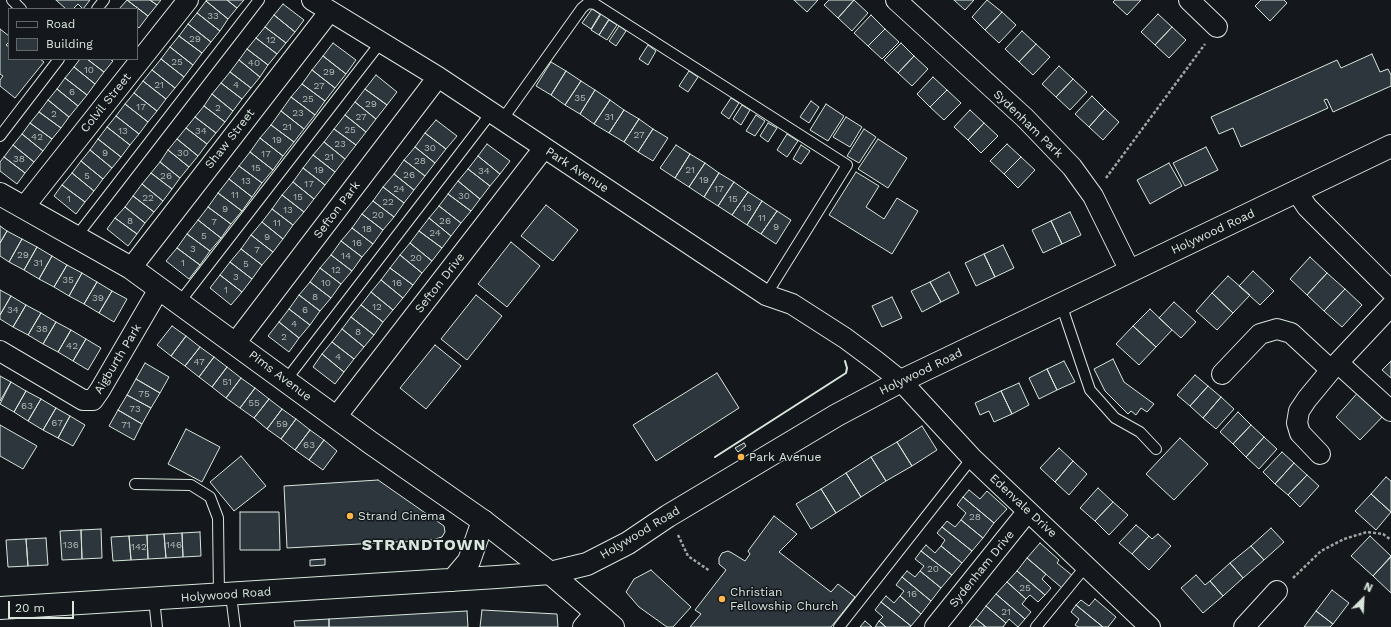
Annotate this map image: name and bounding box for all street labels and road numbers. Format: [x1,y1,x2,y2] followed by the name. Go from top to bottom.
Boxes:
[78,70,134,136] street label: Colvil Street
[990,87,1066,161] street label: Sydenham Park
[202,106,258,172] street label: Shaw Street
[543,144,611,196] street label: Park Avenue
[311,178,363,242] street label: Sefton Park
[1169,206,1257,258] street label: Holywood Road
[412,250,468,316] street label: Sefton Drive
[91,321,145,397] street label: Aigburth Park
[877,346,965,398] street label: Holywood Road
[246,348,314,404] street label: Pims Avenue
[986,471,1060,541] street label: Edenvale Drive
[597,503,683,563] street label: Holywood Road
[946,528,1018,610] street label: Sydenham Drive
[180,585,272,605] street label: Holywood Road

